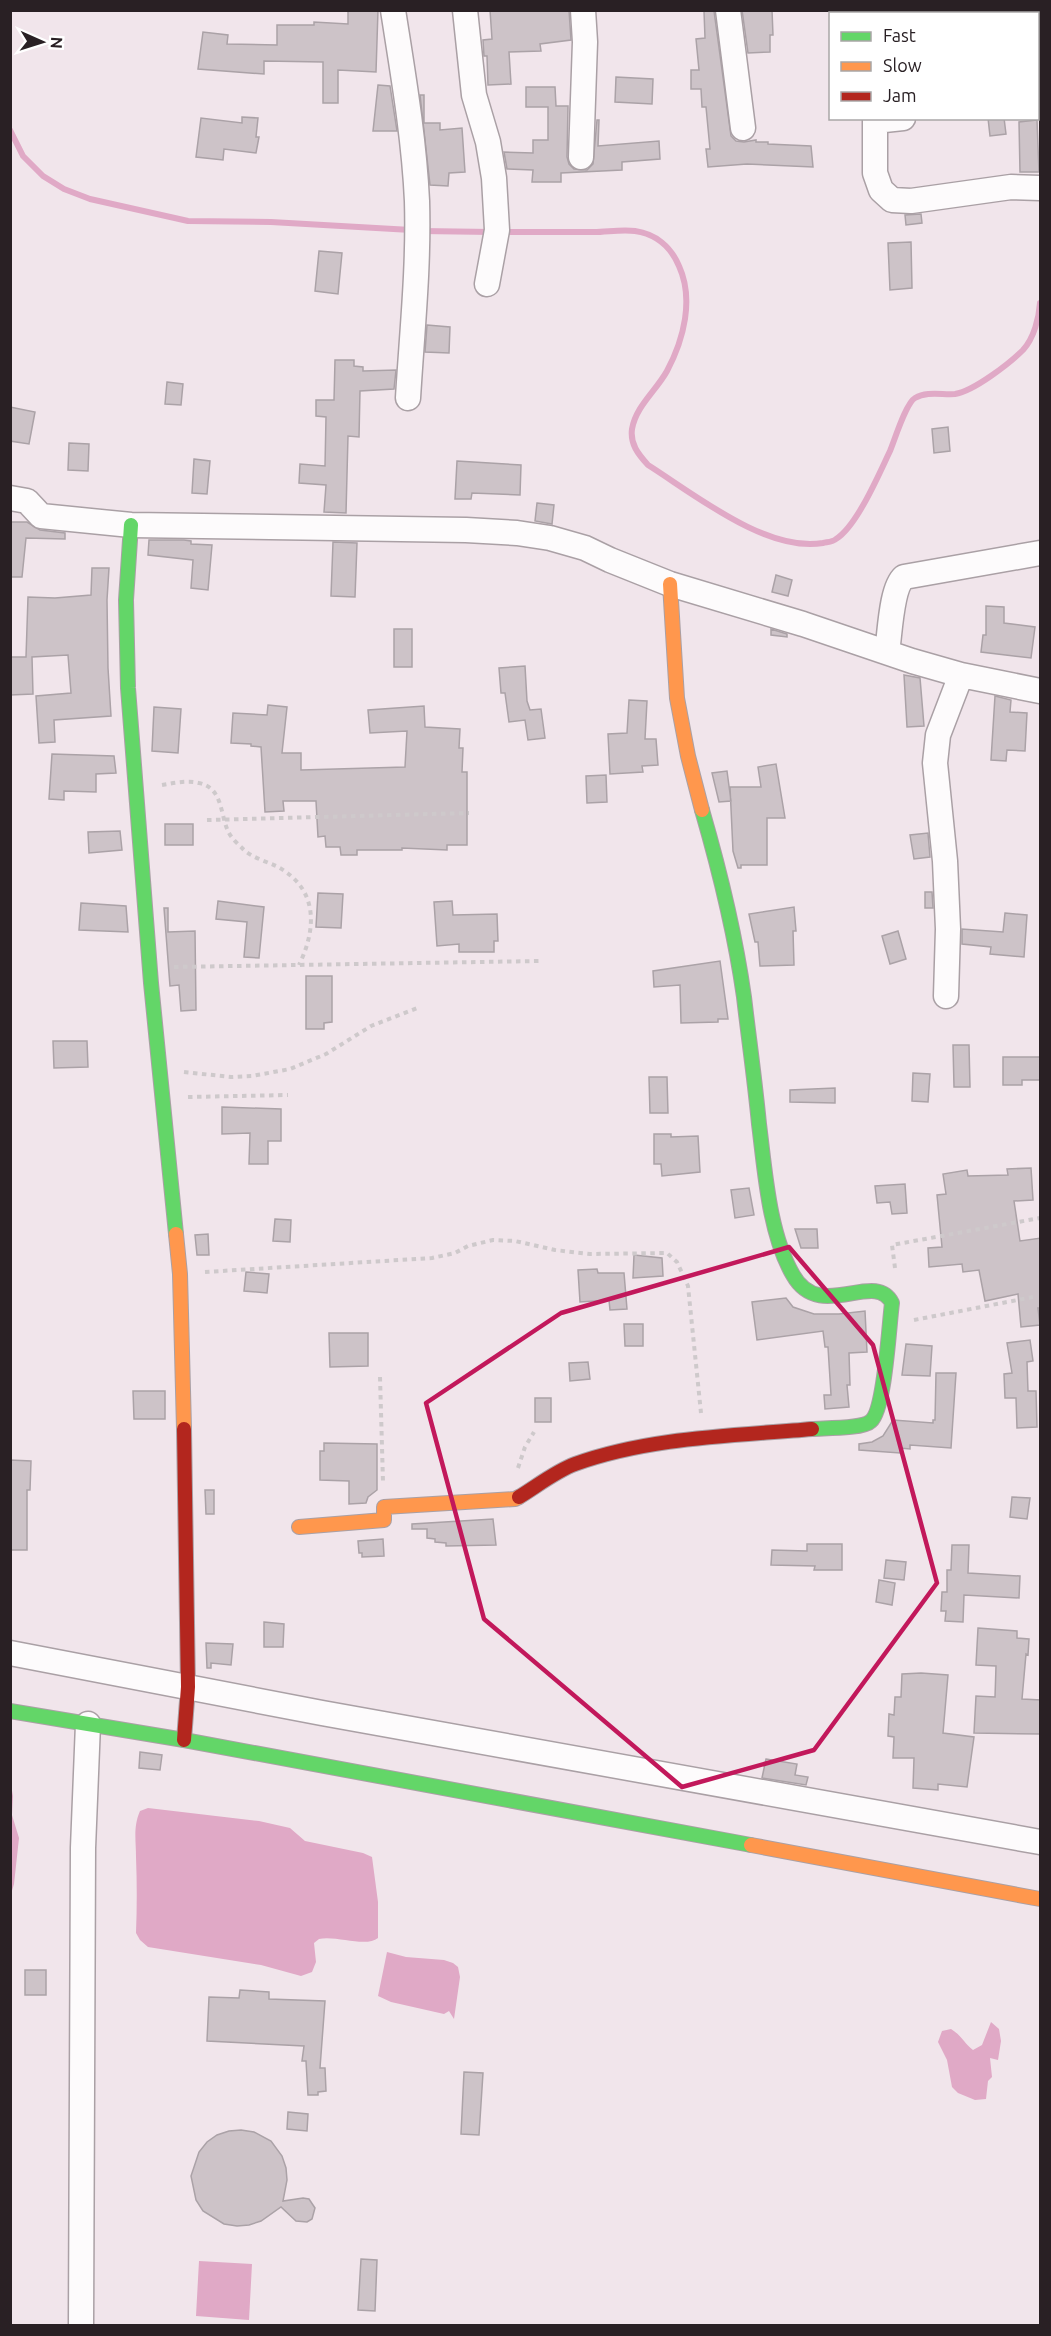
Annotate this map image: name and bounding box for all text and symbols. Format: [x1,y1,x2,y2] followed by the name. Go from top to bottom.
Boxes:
[12,12,72,72] north arrow
[829,12,1039,120] legend
[883,25,916,45] text: Fast
[48,36,66,49] text: N
[883,55,922,75] text: Slow
[883,85,917,105] text: Jam

